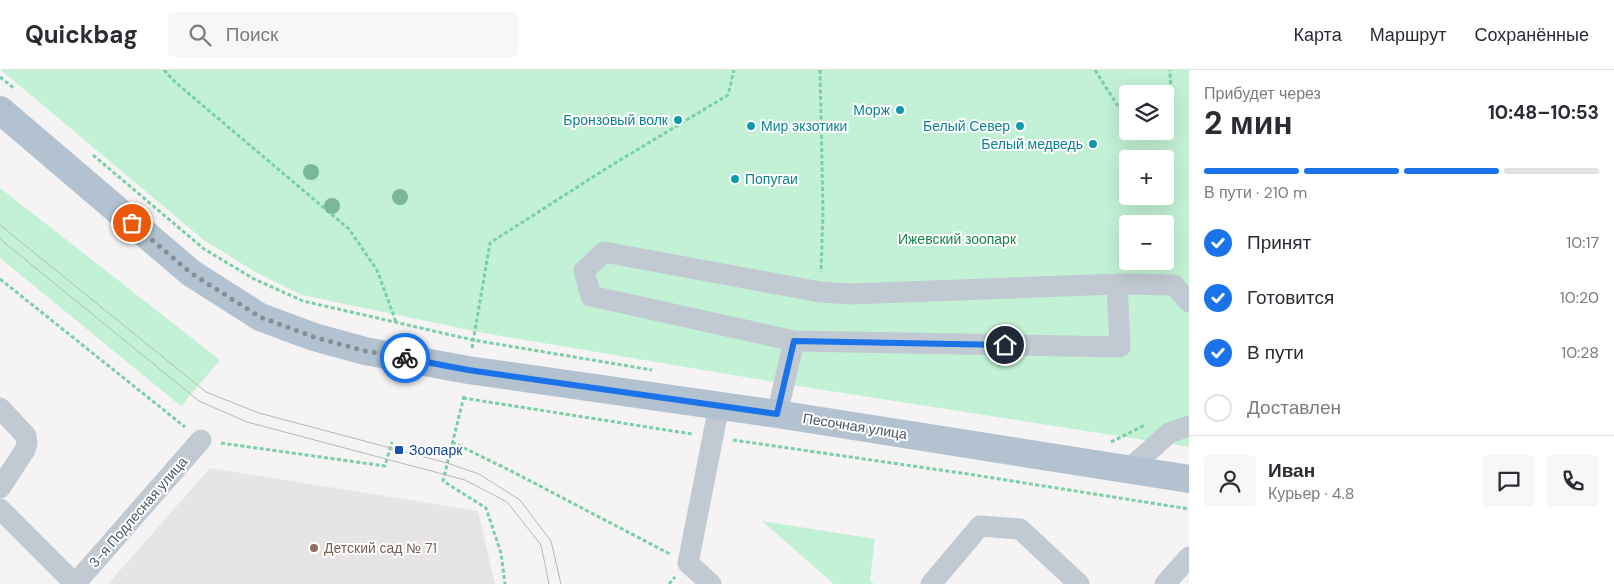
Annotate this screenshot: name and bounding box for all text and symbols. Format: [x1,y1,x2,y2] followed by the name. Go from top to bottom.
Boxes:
[168,12,518,57] search box
[25,19,138,50] text: Quickbag
[186,21,214,49] icon: search
[226,22,278,47] text: Поиск
[1294,23,1342,47] text: Карта
[1370,23,1446,47] text: Маршрут
[1474,23,1589,47] text: Сохранённые
[1204,83,1321,104] text: Прибудет через
[1119,85,1174,270] map controls
[1119,85,1174,140] button: layers
[1488,100,1599,125] text: 10:48–10:53
[853,101,891,119] place label: Морж
[1204,102,1293,144] text: 2 мин
[894,104,906,116] marker: Морж
[563,111,669,129] place label: Бронзовый волк
[672,114,684,126] marker: Бронзовый волк
[761,117,847,135] place label: Мир экзотики
[923,117,1010,135] place label: Белый Север
[745,120,757,132] marker: Мир экзотики
[1014,120,1026,132] marker: Белый Север
[981,135,1083,153] place label: Белый медведь
[1087,138,1099,150] marker: Белый медведь
[1119,150,1174,205] button: +
[745,170,798,188] place label: Попугаи
[729,173,741,185] marker: Попугаи
[1204,182,1307,203] text: В пути · 210 m
[111,202,153,244] pin
[118,209,146,237] icon: bag
[1119,215,1174,270] button: −
[1204,229,1232,257] icon: check
[898,230,1017,248] park label: Ижевский зоопарк
[1247,230,1311,255] text: Принят
[1566,232,1599,253] text: 10:17
[1204,284,1232,312] icon: check
[1247,285,1334,310] text: Готовится
[1560,287,1599,308] text: 10:20
[984,324,1026,366] pin
[991,331,1019,359] icon: home
[380,333,430,383] courier
[1204,339,1232,367] icon: check
[1247,340,1304,365] text: В пути
[1561,342,1599,363] text: 10:28
[391,344,419,372] icon: bike
[1247,395,1341,420] text: Доставлен
[802,409,909,443] street label: Песочная улица
[409,441,463,459] place label: Зоопарк
[393,444,405,456] marker: Зоопарк
[85,453,191,571] street label: 3-я Подлесная улица
[1204,455,1256,507] button: person
[1483,455,1535,507] button: chat
[1547,455,1599,507] button: phone
[1268,458,1315,483] text: Иван
[1268,483,1354,504] text: Курьер · 4.8
[324,539,437,557] place label: Детский сад № 71
[308,542,320,554] marker: Детский сад № 71

